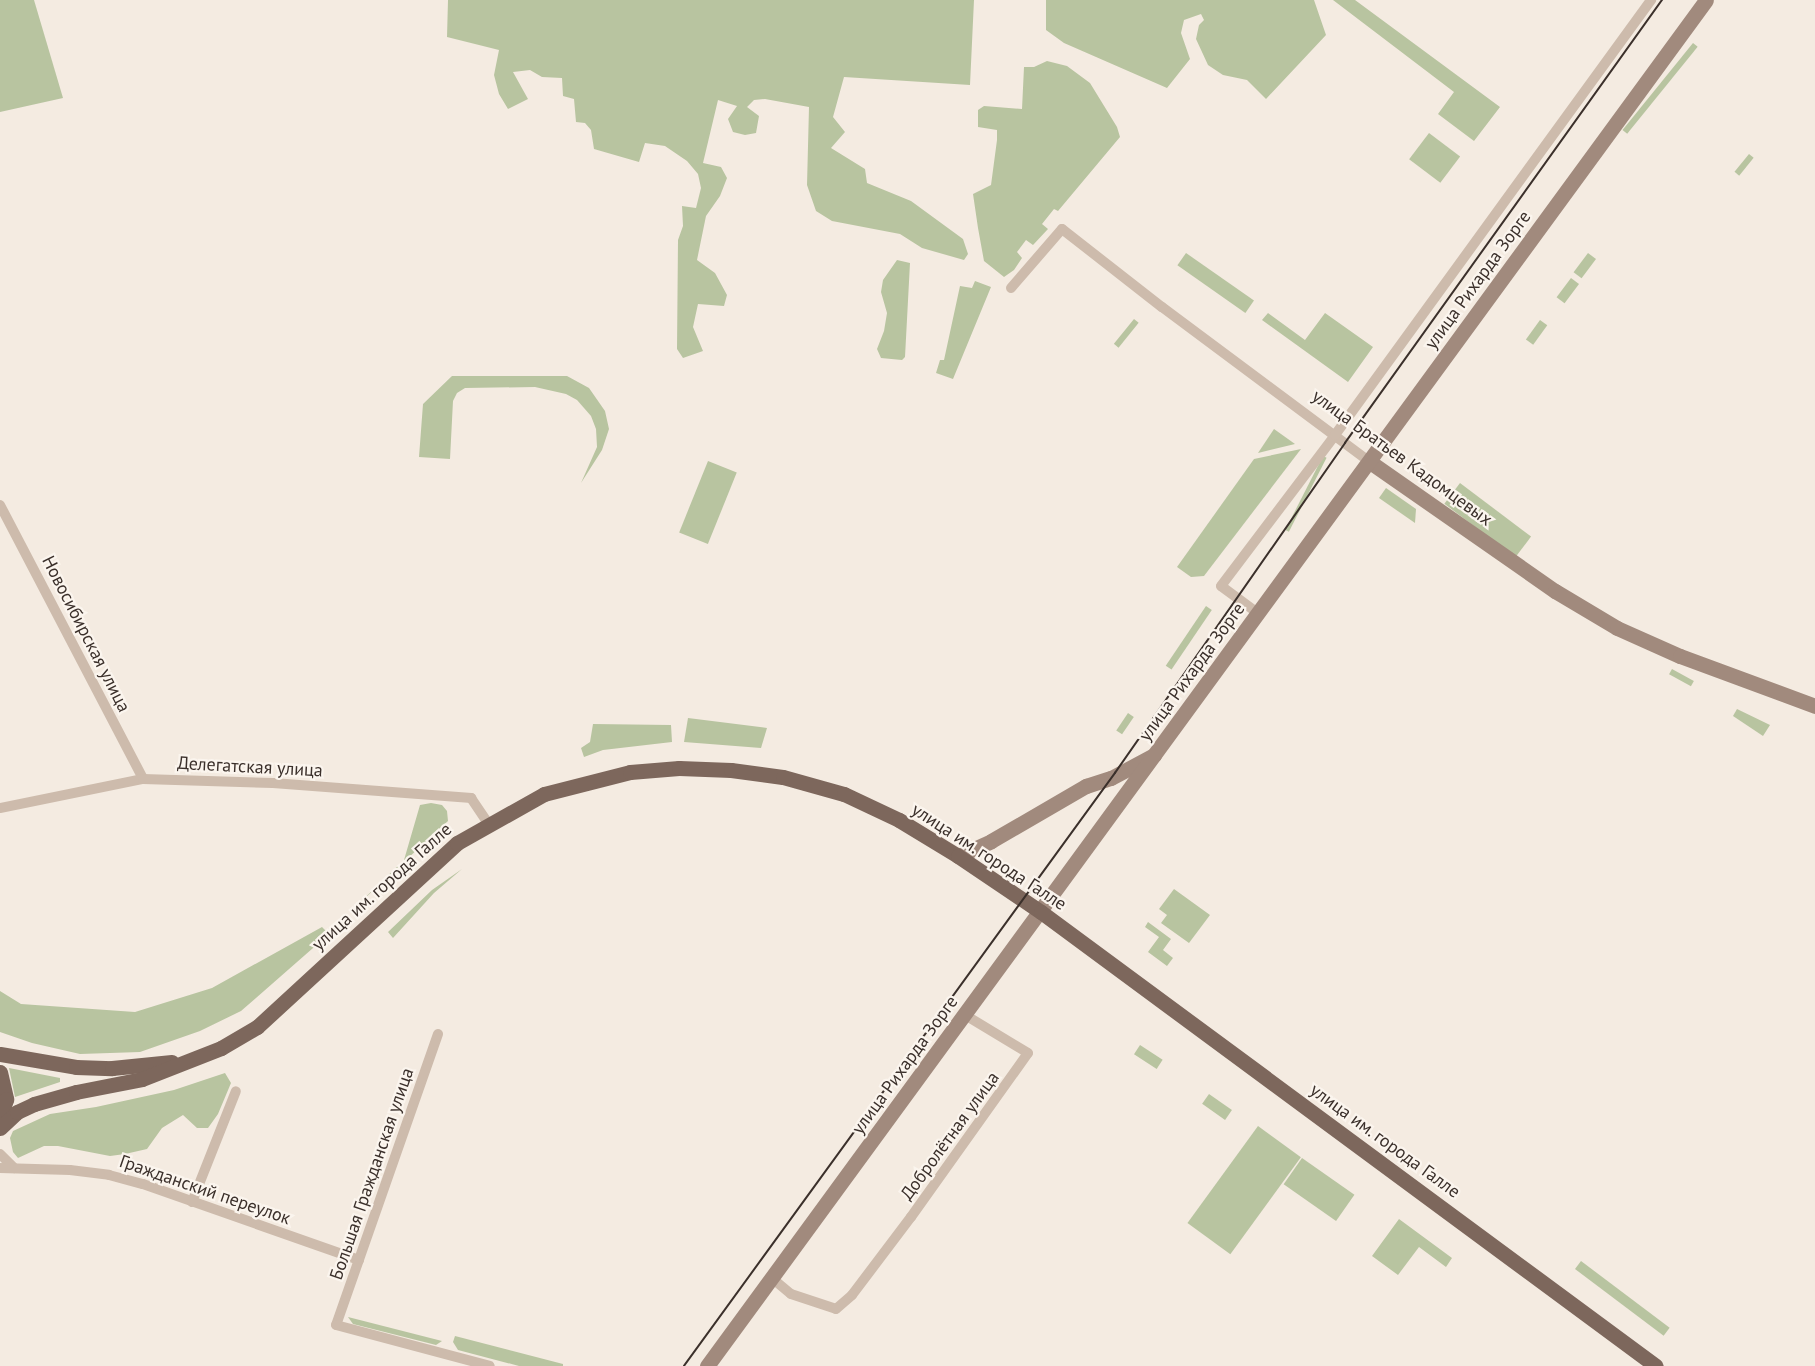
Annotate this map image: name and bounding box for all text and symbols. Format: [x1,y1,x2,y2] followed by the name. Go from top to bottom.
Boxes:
[1421,207,1535,353] street label: улица Рихарда Зорге
[1308,385,1496,531] street label: улица Братьев Кадомцевых
[37,552,135,716] street label: Новосибирская улица
[1135,599,1249,745] street label: улица Рихарда Зорге
[177,752,323,782] street label: Делегатская улица
[907,798,1071,916] street label: улица им. города Галле
[307,818,457,956] street label: улица им. города Галле
[848,992,962,1138] street label: улица Рихарда Зорге
[326,1065,418,1283] street label: Большая Гражданская улица
[896,1068,1004,1204] street label: Добролётная улица
[1305,1079,1465,1203] street label: улица им. города Галле
[117,1151,293,1229] street label: Гражданский переулок

